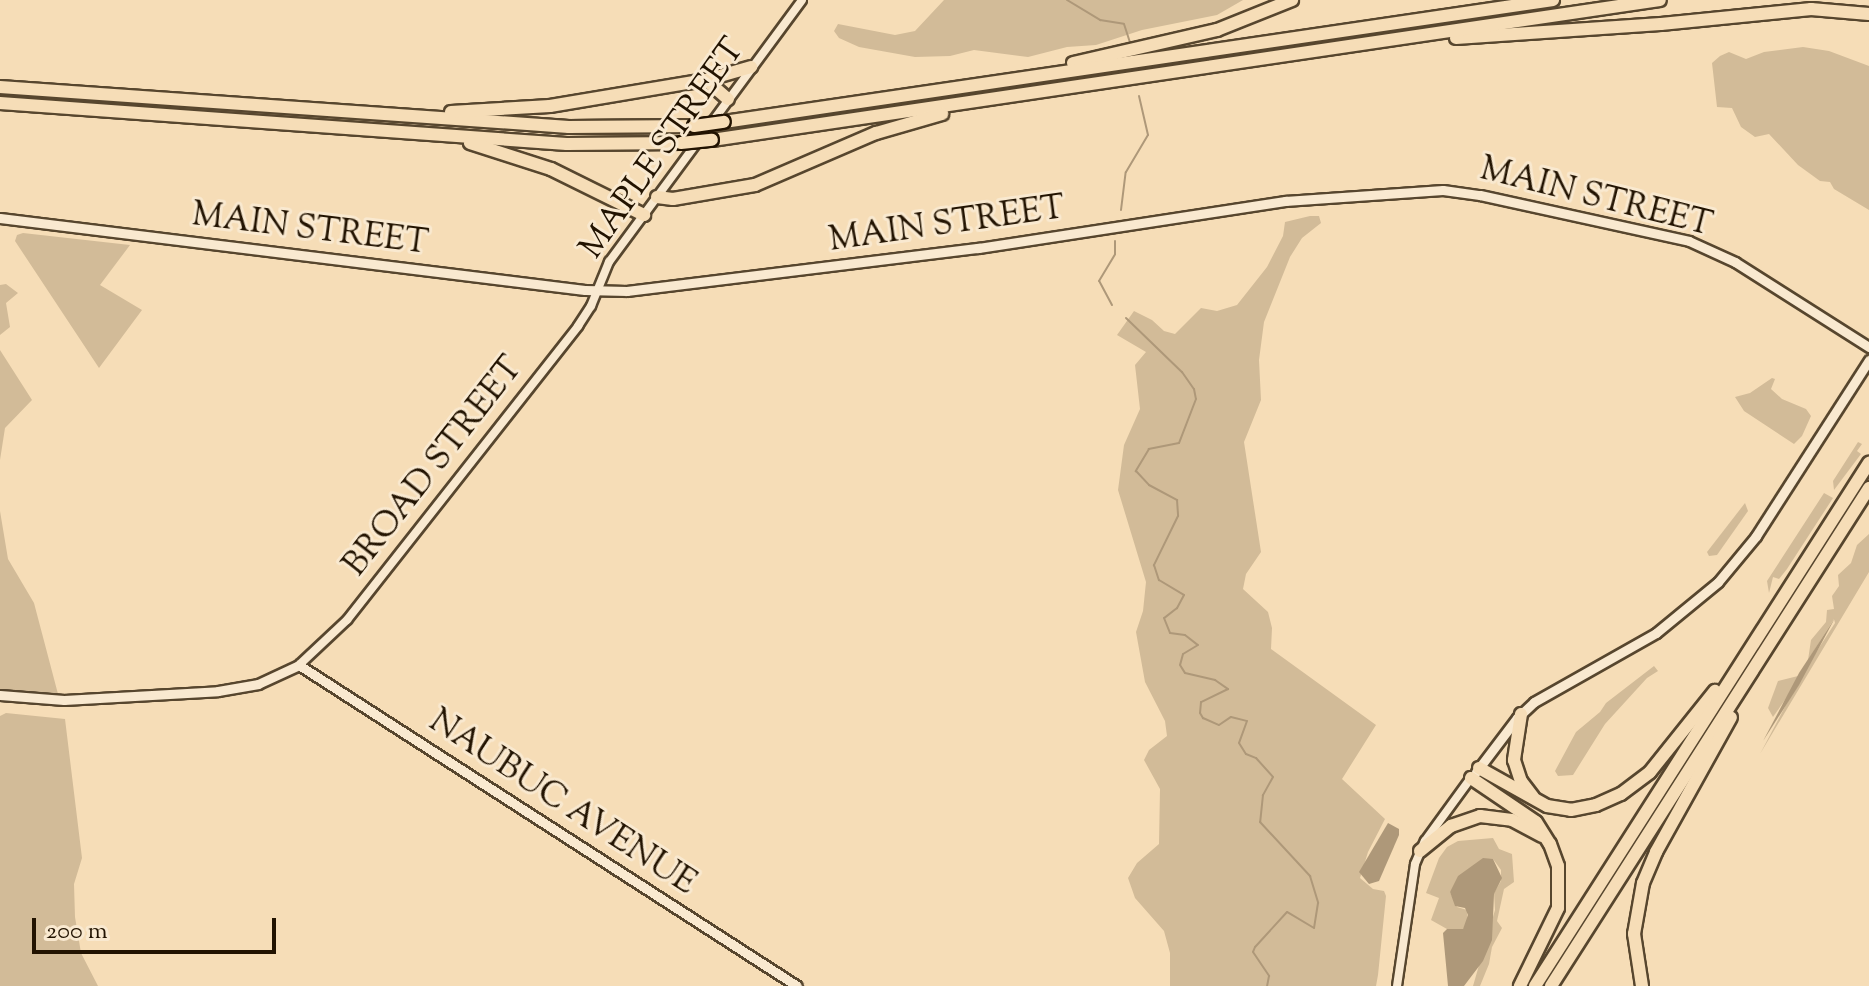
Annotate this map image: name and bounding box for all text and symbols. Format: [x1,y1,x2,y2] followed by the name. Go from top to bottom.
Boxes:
[572,31,754,267] street label: MAPLE STREET
[1476,149,1716,247] street label: MAIN STREET
[826,188,1068,262] street label: MAIN STREET
[189,195,431,265] street label: MAIN STREET
[336,349,532,585] street label: BROAD STREET
[421,701,703,905] street label: NAUBUC AVENUE
[36,902,280,952] scale bar
[46,915,108,949] text: 200 m

